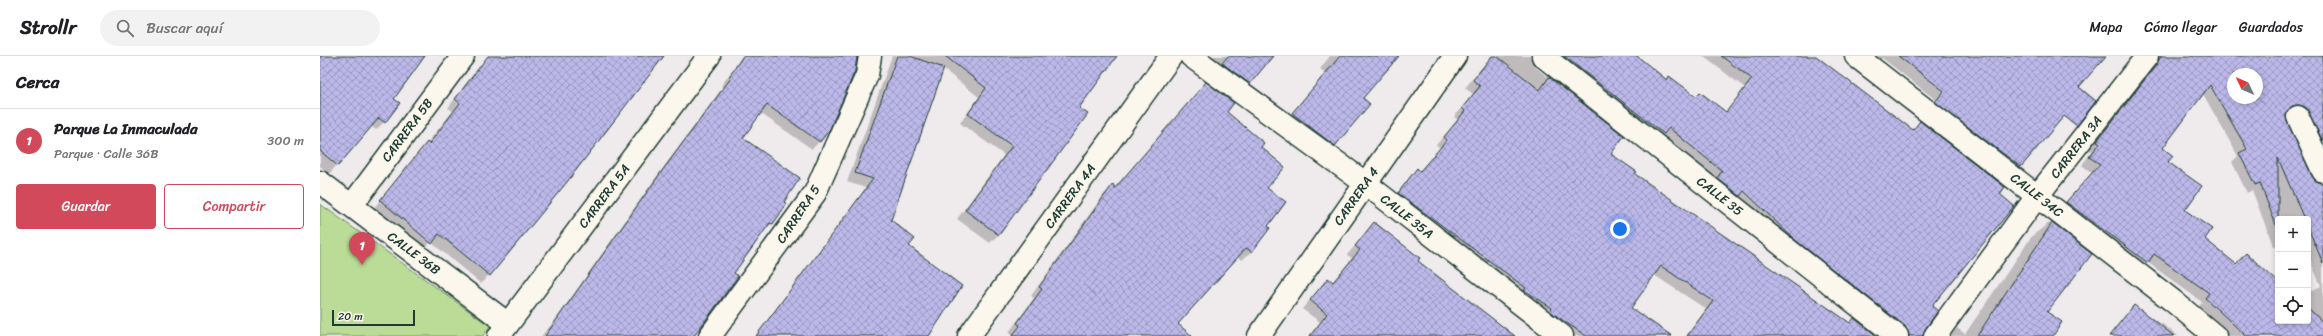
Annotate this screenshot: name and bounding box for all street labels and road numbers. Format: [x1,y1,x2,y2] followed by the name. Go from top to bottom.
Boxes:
[375,93,439,167] street label: CARRERA 5B
[2044,110,2108,184] street label: CARRERA 3A
[572,159,636,233] street label: CARRERA 5A
[1038,159,1102,233] street label: CARRERA 4A
[1327,162,1385,230] street label: CARRERA 4
[2005,167,2069,223] street label: CALLE 34C
[1692,170,1749,222] street label: CALLE 35
[770,180,826,248] street label: CARRERA 5
[1375,188,1439,244] street label: CALLE 35A
[382,225,446,281] street label: CALLE 36B

